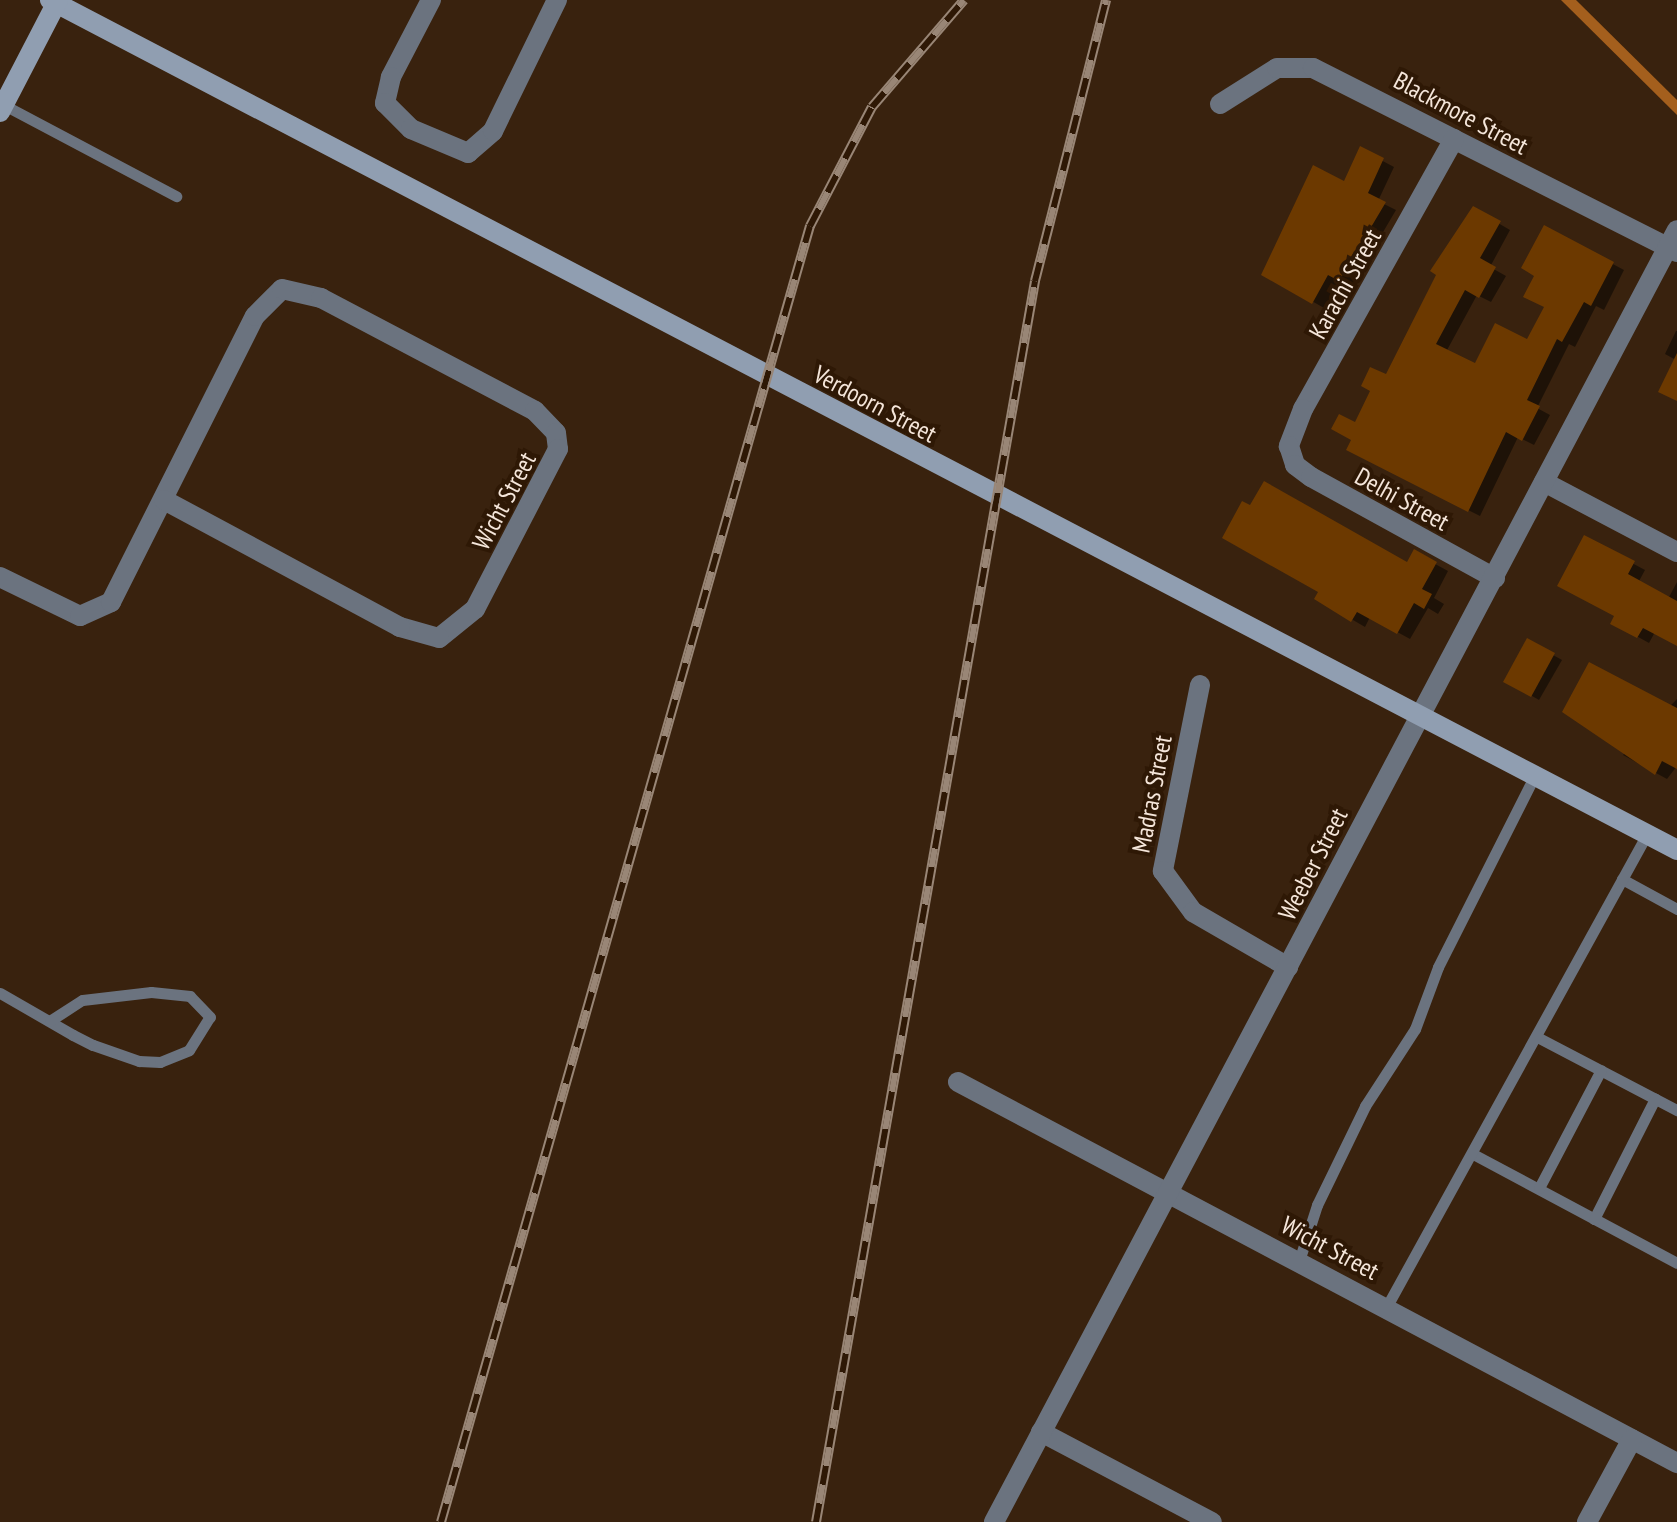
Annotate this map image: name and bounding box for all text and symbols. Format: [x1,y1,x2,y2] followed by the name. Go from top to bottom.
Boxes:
[1389,65,1533,161] street label: Blackmore Street
[1303,224,1387,344] street label: Karachi Street
[808,359,942,449] street label: Verdoorn Street
[466,447,542,555] street label: Wicht Street
[1350,461,1454,537] street label: Delhi Street
[1126,733,1178,855] street label: Madras Street
[1272,803,1354,925] street label: Weeber Street
[1276,1210,1384,1286] street label: Wicht Street

